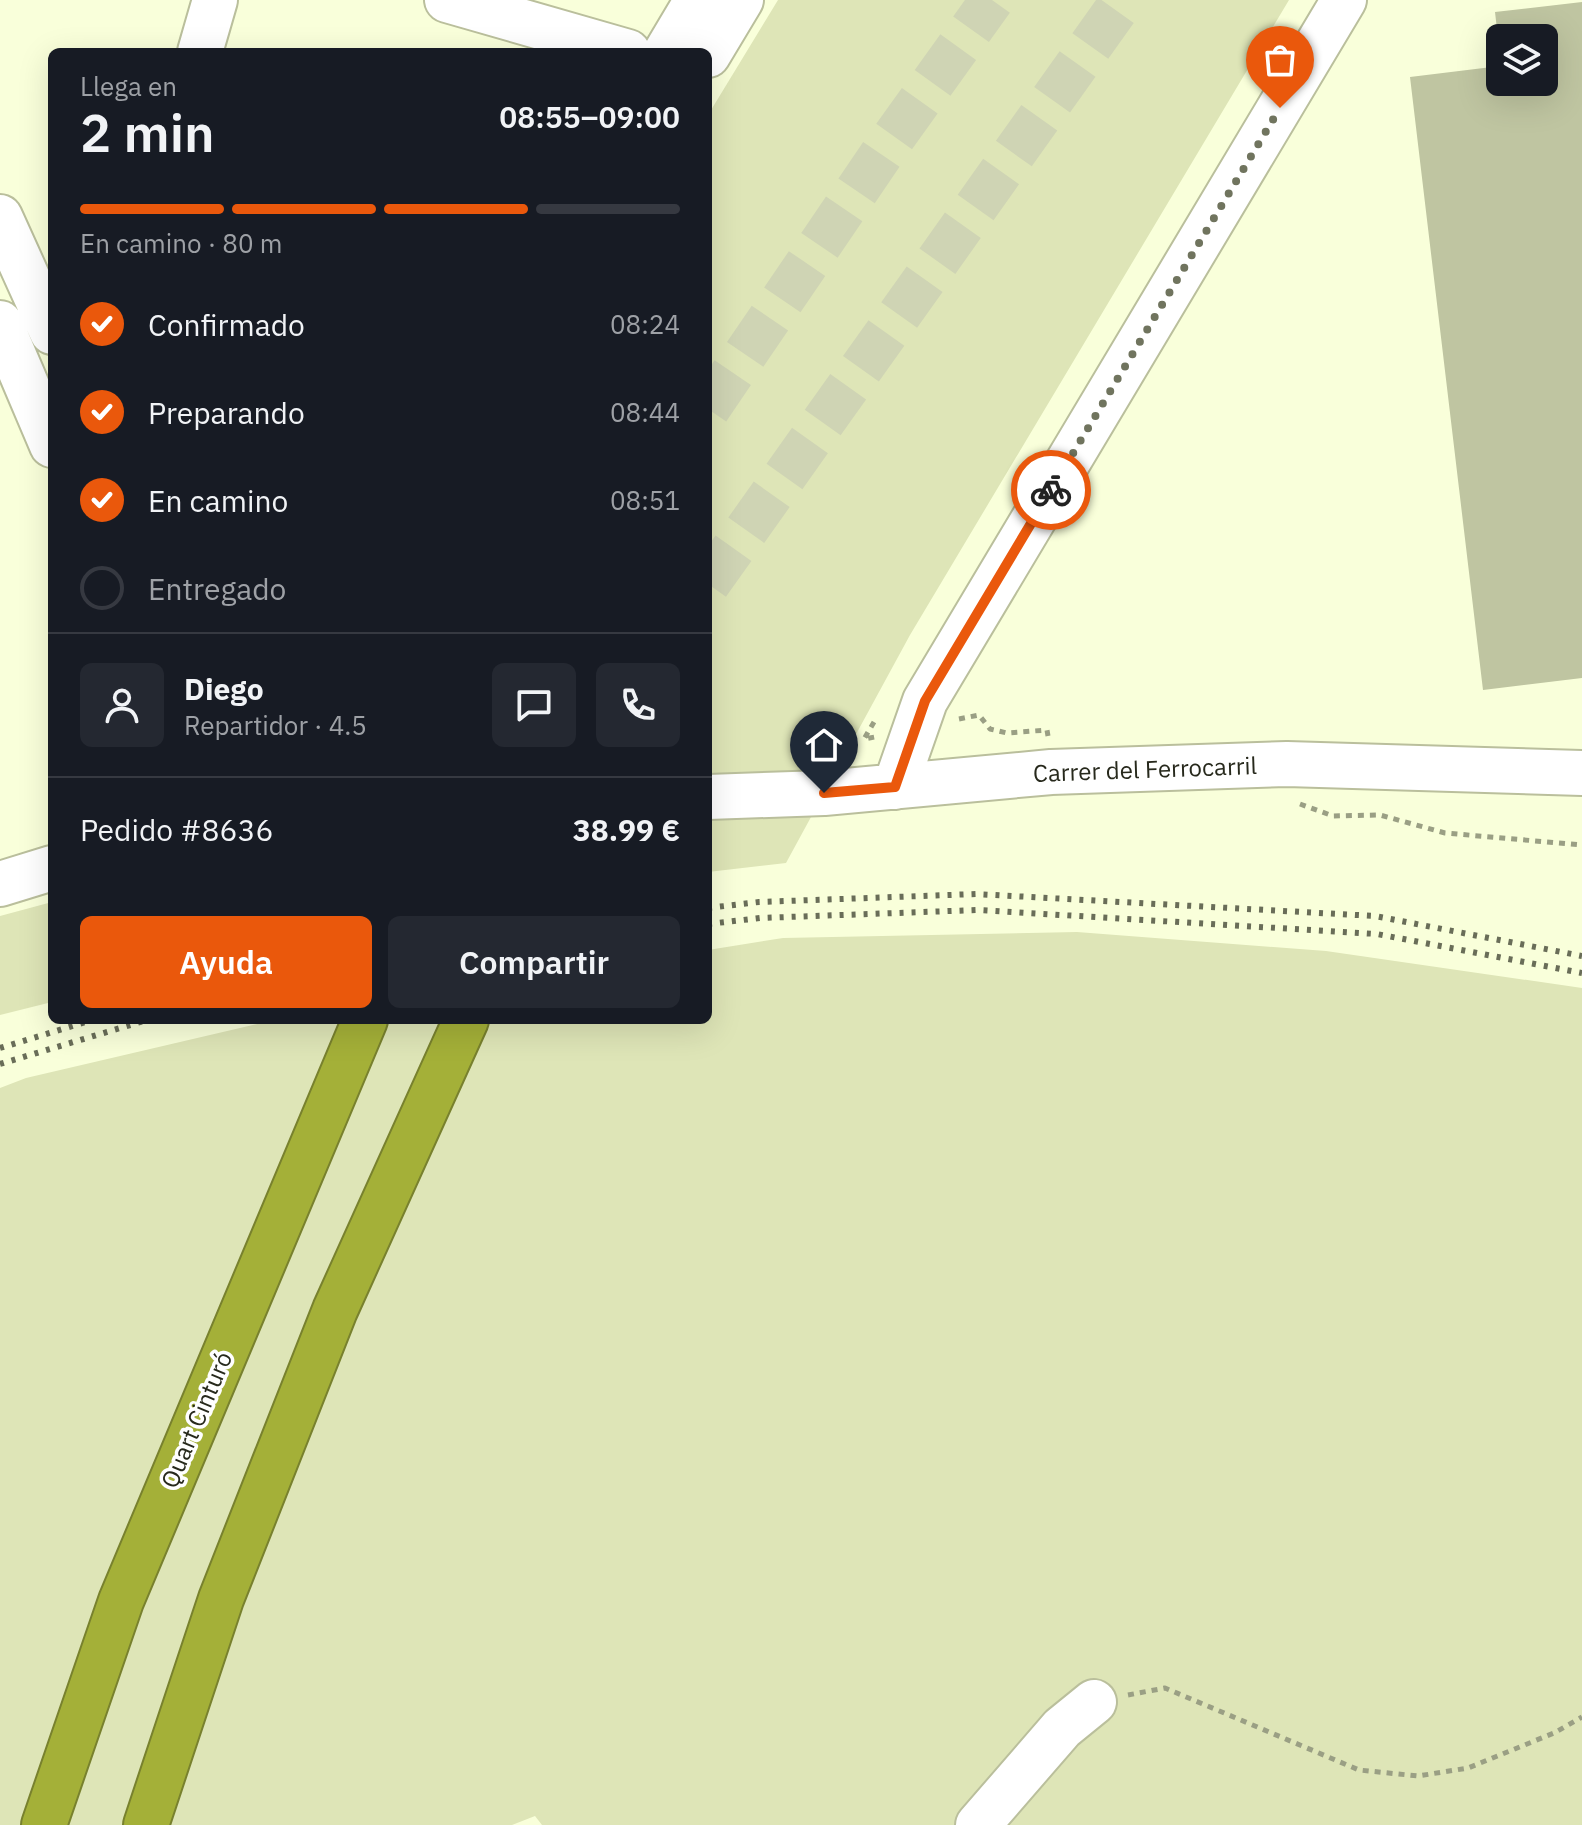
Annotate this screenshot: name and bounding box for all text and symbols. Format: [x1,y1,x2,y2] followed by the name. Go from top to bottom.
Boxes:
[1486,24,1558,96] map controls
[1486,24,1558,96] button: layers
[1246,26,1314,108] pin
[1258,38,1302,82] icon: bag
[80,69,177,103] text: Llega en
[499,97,680,136] text: 08:55–09:00
[80,99,215,166] text: 2 min
[80,226,282,260] text: En camino · 80 m
[80,302,124,346] icon: check
[148,305,305,344] text: Confirmado
[610,307,680,341] text: 08:24
[80,390,124,434] icon: check
[148,393,305,432] text: Preparando
[610,395,680,429] text: 08:44
[1011,450,1091,530] courier
[1029,468,1073,512] icon: bike
[80,478,124,522] icon: check
[148,481,288,520] text: En camino
[610,483,680,517] text: 08:51
[148,569,286,608] text: Entregado
[80,663,164,747] button: person
[492,663,576,747] button: chat
[596,663,680,747] button: phone
[184,669,264,708] text: Diego
[184,708,367,742] text: Repartidor · 4.5
[790,711,858,793] pin
[802,723,846,767] icon: home
[1032,749,1258,789] street label: Carrer del Ferrocarril
[80,810,274,849] text: Pedido #8636
[573,810,680,849] text: 38.99 €
[80,916,372,1008] button: Ayuda
[388,916,680,1008] button: Compartir
[153,1347,239,1493] street label: Quart Cinturó

